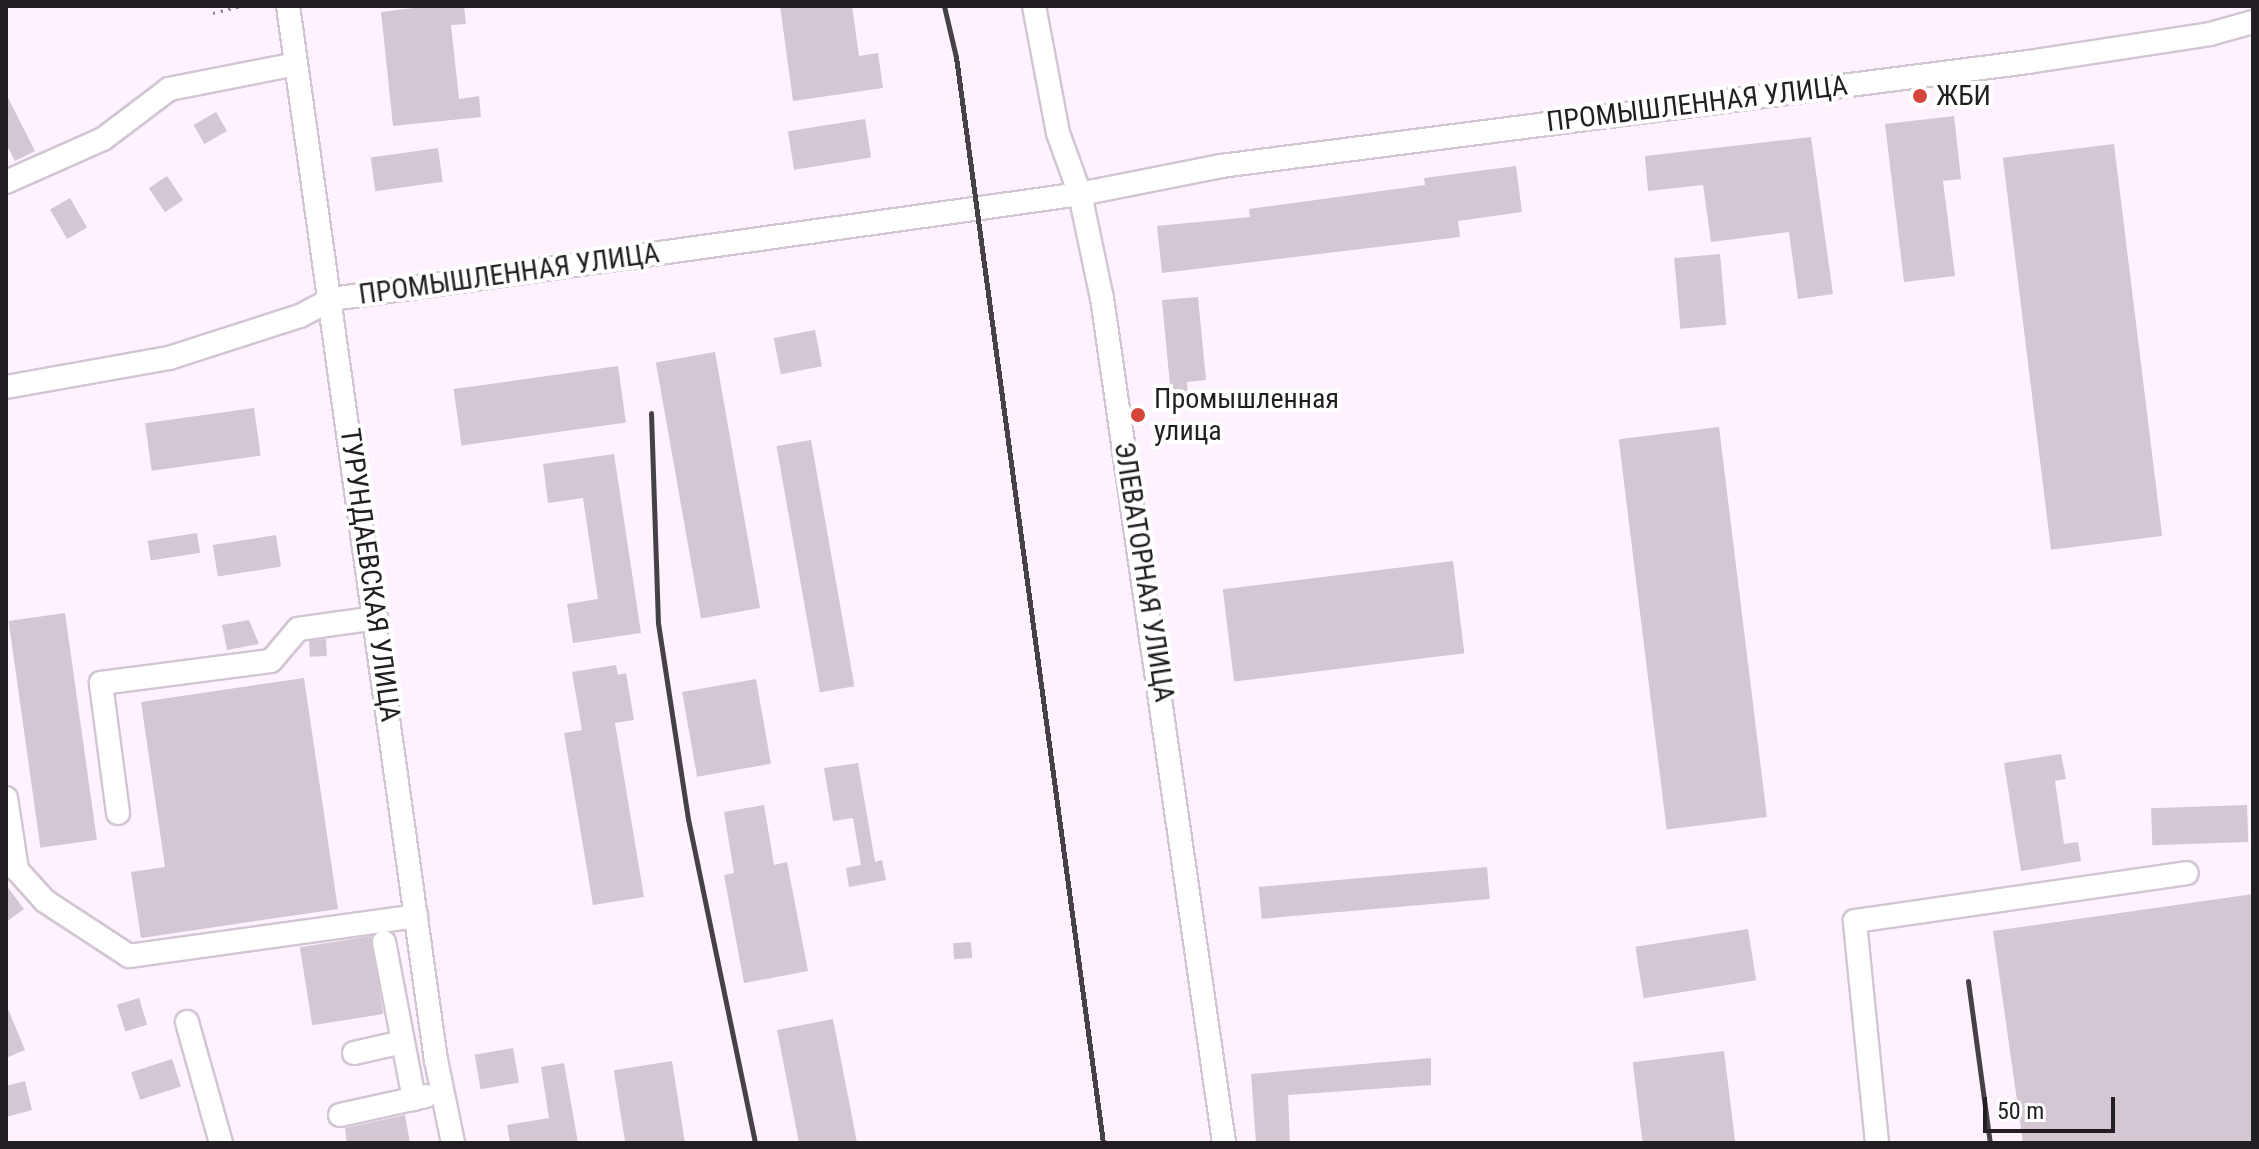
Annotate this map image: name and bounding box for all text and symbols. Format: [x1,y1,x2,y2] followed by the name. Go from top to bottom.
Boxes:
[1545,69,1849,139] street label: ПРОМЫШЛЕННАЯ УЛИЦА
[1936,79,1991,113] place label: ЖБИ
[1911,87,1929,105] marker: ЖБИ
[357,236,661,312] street label: ПРОМЫШЛЕННАЯ УЛИЦА
[1154,382,1339,448] place label: Промышленная улица
[1129,406,1147,424] marker: Промышленная улица
[333,426,407,724] street label: ТУРУНДАЕВСКАЯ УЛИЦА
[1107,440,1181,704] street label: ЭЛЕВАТОРНАЯ УЛИЦА
[1987,1081,2119,1131] scale bar
[1997,1097,2044,1125] text: 50 m

